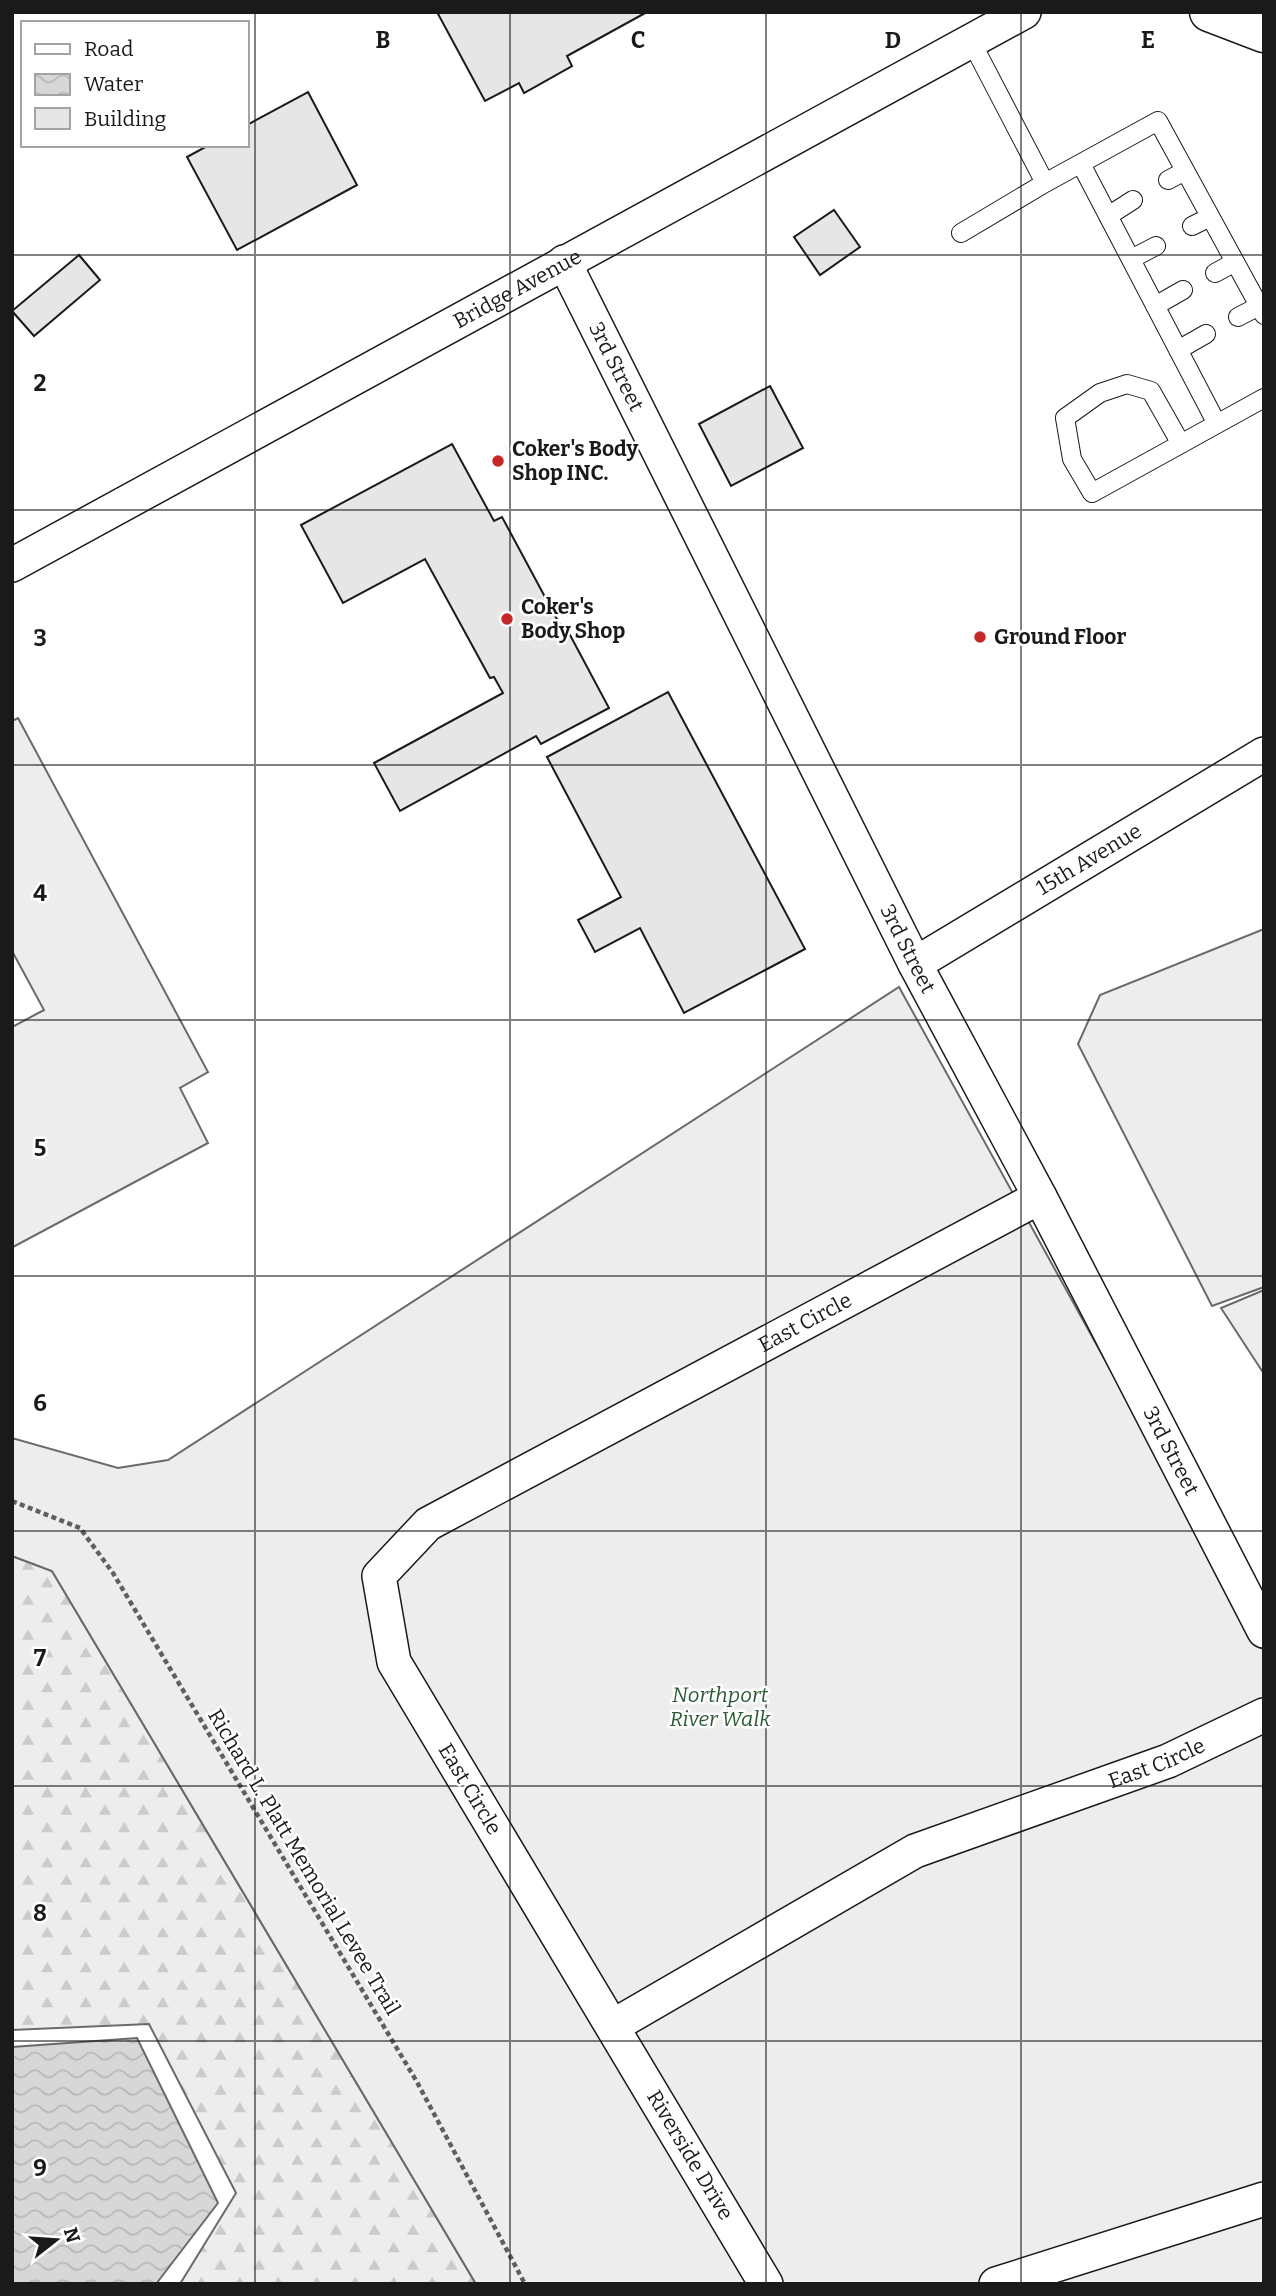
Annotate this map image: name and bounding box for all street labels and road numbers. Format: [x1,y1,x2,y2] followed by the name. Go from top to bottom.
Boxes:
[449,243,586,334] street label: Bridge Avenue
[583,318,650,416] street label: 3rd Street
[1032,818,1146,901] street label: 15th Avenue
[874,900,941,998] street label: 3rd Street
[754,1287,856,1358] street label: East Circle
[1137,1402,1205,1500] street label: 3rd Street
[202,1704,406,2020] street label: Richard L. Platt Memorial Levee Trail
[1105,1732,1209,1794] street label: East Circle
[433,1739,507,1839] street label: East Circle
[641,2085,739,2225] street label: Riverside Drive

